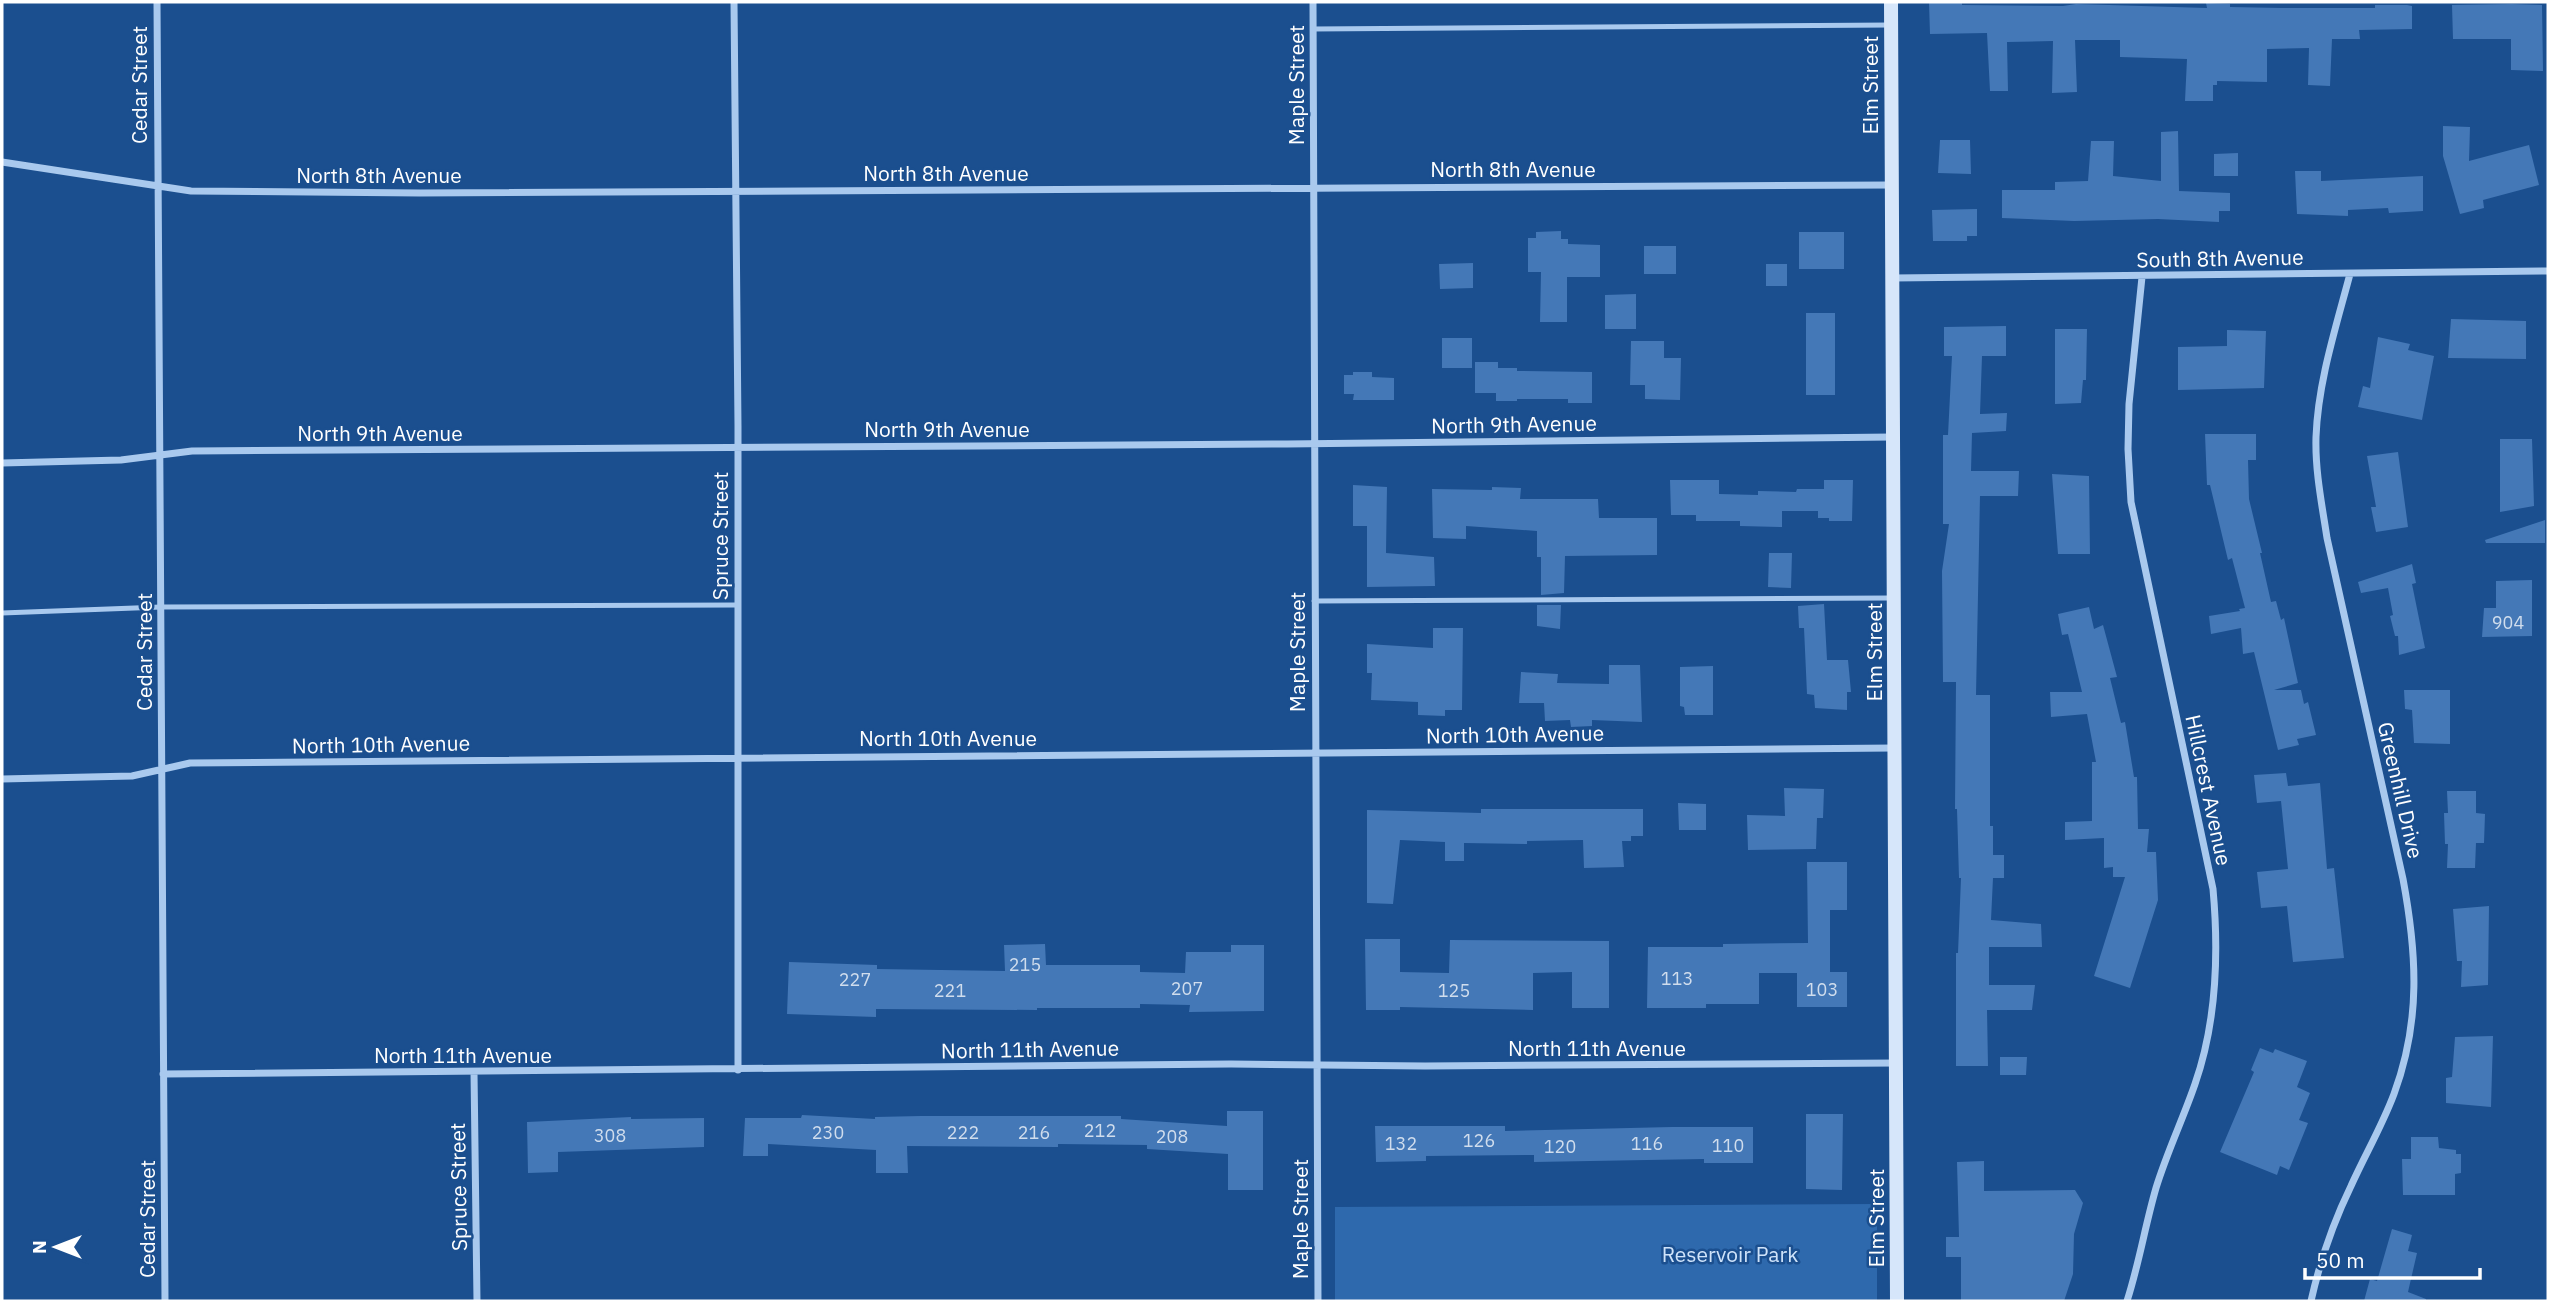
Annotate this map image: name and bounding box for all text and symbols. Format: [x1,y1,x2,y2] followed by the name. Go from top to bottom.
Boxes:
[1282,25,1310,145] street label: Maple Street
[125,26,153,144] street label: Cedar Street
[1856,36,1884,134] street label: Elm Street
[1430,155,1596,183] street label: North 8th Avenue
[863,159,1029,187] street label: North 8th Avenue
[296,161,462,189] street label: North 8th Avenue
[2136,243,2304,273] street label: South 8th Avenue
[1431,409,1597,439] street label: North 9th Avenue
[864,415,1030,443] street label: North 9th Avenue
[297,419,463,447] street label: North 9th Avenue
[706,472,734,600] street label: Spruce Street
[1283,592,1311,712] street label: Maple Street
[130,593,158,711] street label: Cedar Street
[1860,603,1888,701] street label: Elm Street
[2492,611,2524,634] house number: 904
[2179,712,2239,868] street label: Hillcrest Avenue
[1426,718,1604,750] street label: North 10th Avenue
[2372,719,2430,861] street label: Greenhill Drive
[859,724,1037,752] street label: North 10th Avenue
[292,728,470,760] street label: North 10th Avenue
[1009,953,1041,976] house number: 215
[1661,967,1693,990] house number: 113
[839,968,871,991] house number: 227
[1171,977,1203,1000] house number: 207
[1806,978,1838,1001] house number: 103
[934,979,966,1002] house number: 221
[1438,979,1470,1002] house number: 125
[941,1033,1119,1065] street label: North 11th Avenue
[1508,1034,1686,1062] street label: North 11th Avenue
[374,1041,552,1069] street label: North 11th Avenue
[1084,1119,1116,1142] house number: 212
[812,1121,844,1144] house number: 230
[947,1121,979,1144] house number: 222
[1018,1121,1050,1144] house number: 216
[443,1122,473,1252] street label: Spruce Street
[594,1124,626,1147] house number: 308
[1156,1125,1188,1148] house number: 208
[1463,1129,1495,1152] house number: 126
[1385,1132,1417,1155] house number: 132
[1631,1132,1663,1155] house number: 116
[1712,1134,1744,1157] house number: 110
[1544,1135,1576,1158] house number: 120
[1286,1159,1314,1279] street label: Maple Street
[133,1160,161,1278] street label: Cedar Street
[1862,1169,1890,1267] street label: Elm Street
[21,1212,91,1282] north arrow
[2305,1236,2480,1280] scale bar
[27,1240,51,1254] text: N
[1662,1240,1798,1268] park label: Reservoir Park
[2316,1246,2365,1274] text: 50 m

